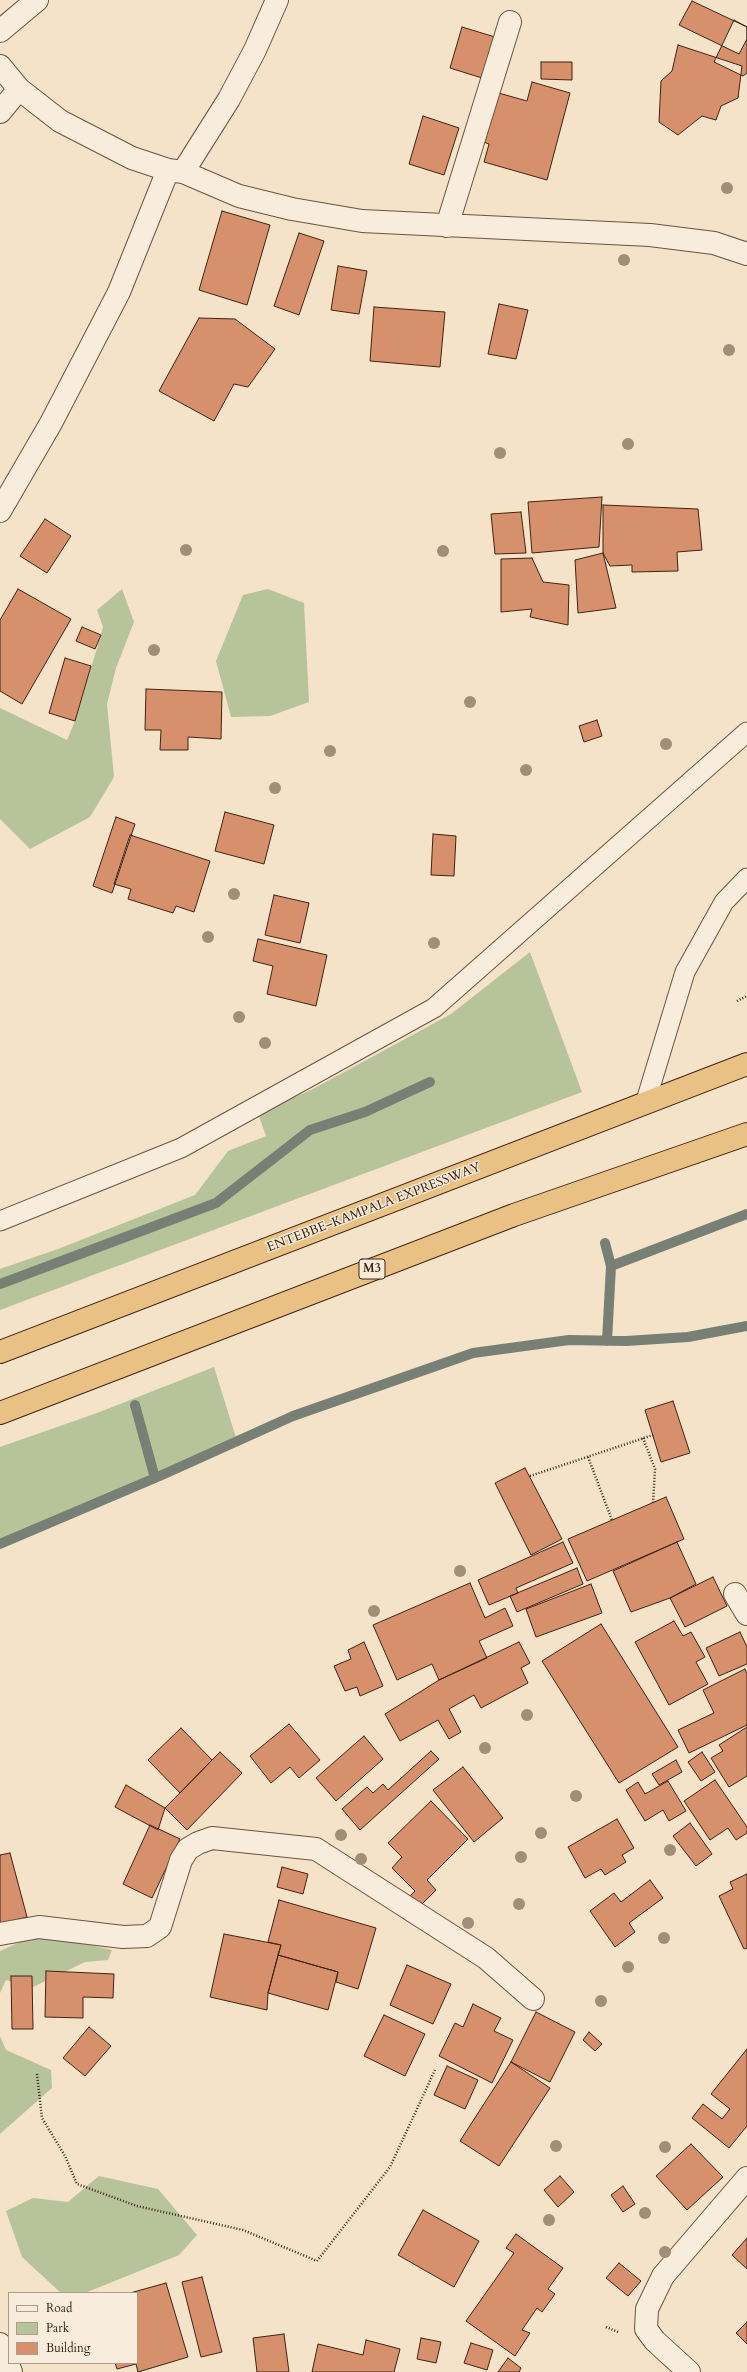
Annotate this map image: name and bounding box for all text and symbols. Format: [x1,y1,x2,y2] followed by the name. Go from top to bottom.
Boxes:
[265,1160,483,1256] street label: ENTEBBE–KAMPALA EXPRESSWAY
[359,1259,385,1279] road number: M3
[8,2292,138,2364] legend
[46,2300,72,2316] text: Road
[46,2320,69,2336] text: Park
[46,2340,90,2356] text: Building

